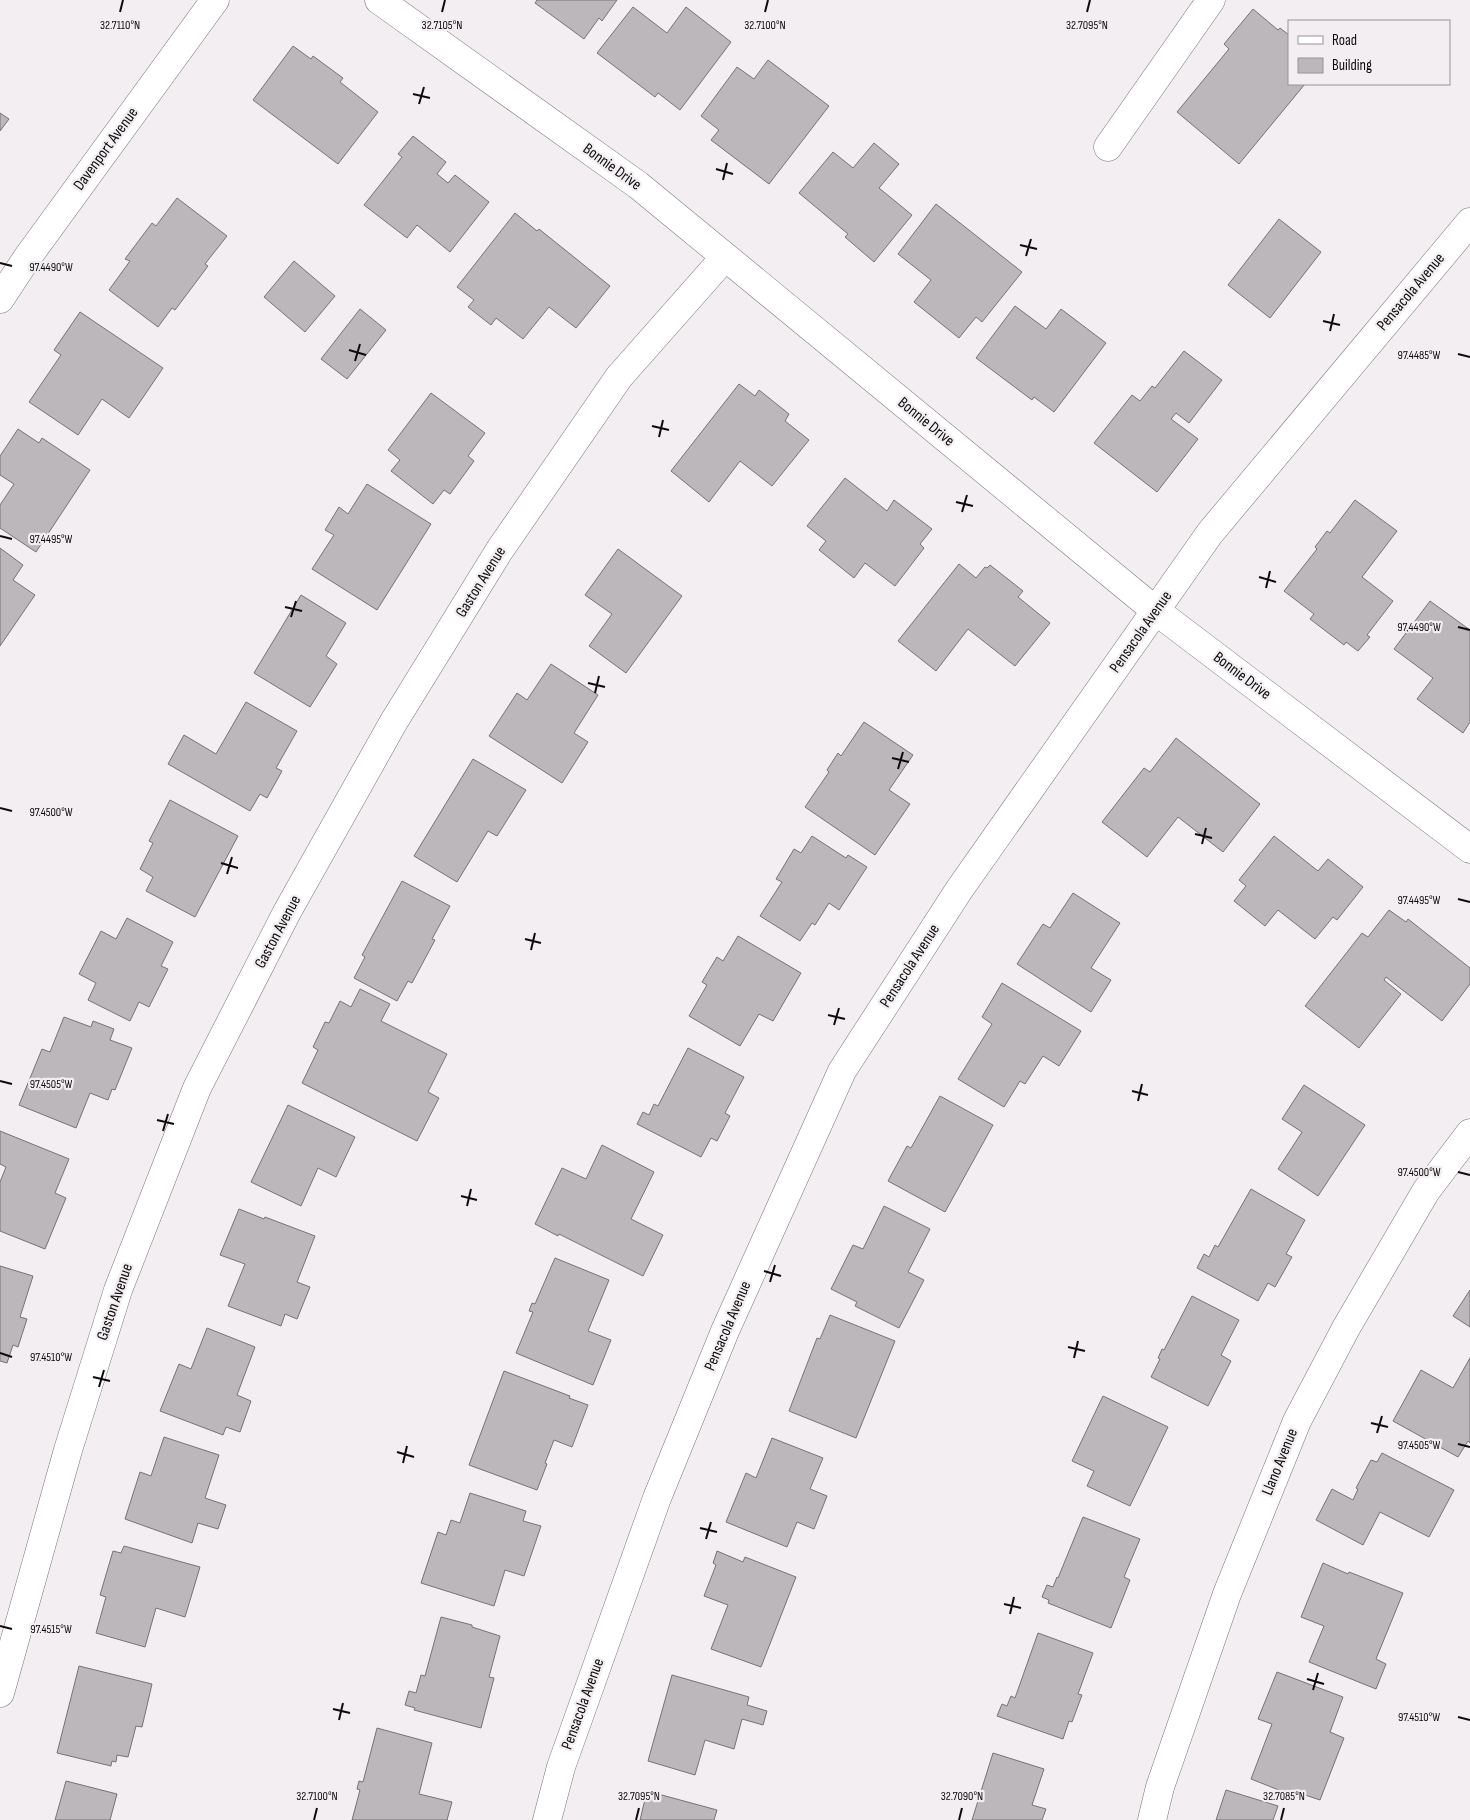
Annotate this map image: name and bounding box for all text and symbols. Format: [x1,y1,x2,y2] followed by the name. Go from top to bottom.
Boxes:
[100,18,140,33] text: 32.7110°N
[422,18,462,33] text: 32.7105°N
[744,18,786,33] text: 32.7100°N
[1066,18,1108,33] text: 32.7095°N
[1288,20,1450,85] legend
[1332,31,1357,50] text: Road
[1332,56,1372,75] text: Building
[70,104,142,194] street label: Davenport Avenue
[579,140,645,194] street label: Bonnie Drive
[1373,249,1449,335] street label: Pensacola Avenue
[29,260,73,275] text: 97.4490°W
[1398,348,1441,363] text: 97.4485°W
[894,393,958,451] street label: Bonnie Drive
[30,532,73,547] text: 97.4495°W
[452,543,510,621] street label: Gaston Avenue
[1106,587,1176,677] street label: Pensacola Avenue
[1397,620,1441,635] text: 97.4490°W
[1209,648,1275,704] street label: Bonnie Drive
[29,805,73,820] text: 97.4500°W
[251,892,305,972] street label: Gaston Avenue
[1398,893,1441,908] text: 97.4495°W
[876,921,944,1011] street label: Pensacola Avenue
[30,1077,73,1092] text: 97.4505°W
[1397,1165,1441,1180] text: 97.4500°W
[93,1261,137,1343] street label: Gaston Avenue
[701,1278,755,1374] street label: Pensacola Avenue
[30,1350,72,1365] text: 97.4510°W
[1258,1426,1302,1498] street label: Llano Avenue
[1398,1438,1441,1453] text: 97.4505°W
[30,1622,72,1637] text: 97.4515°W
[558,1656,608,1752] street label: Pensacola Avenue
[1398,1710,1440,1725] text: 97.4510°W
[296,1789,338,1804] text: 32.7100°N
[618,1789,660,1804] text: 32.7095°N
[941,1789,983,1804] text: 32.7090°N
[1263,1789,1305,1804] text: 32.7085°N

